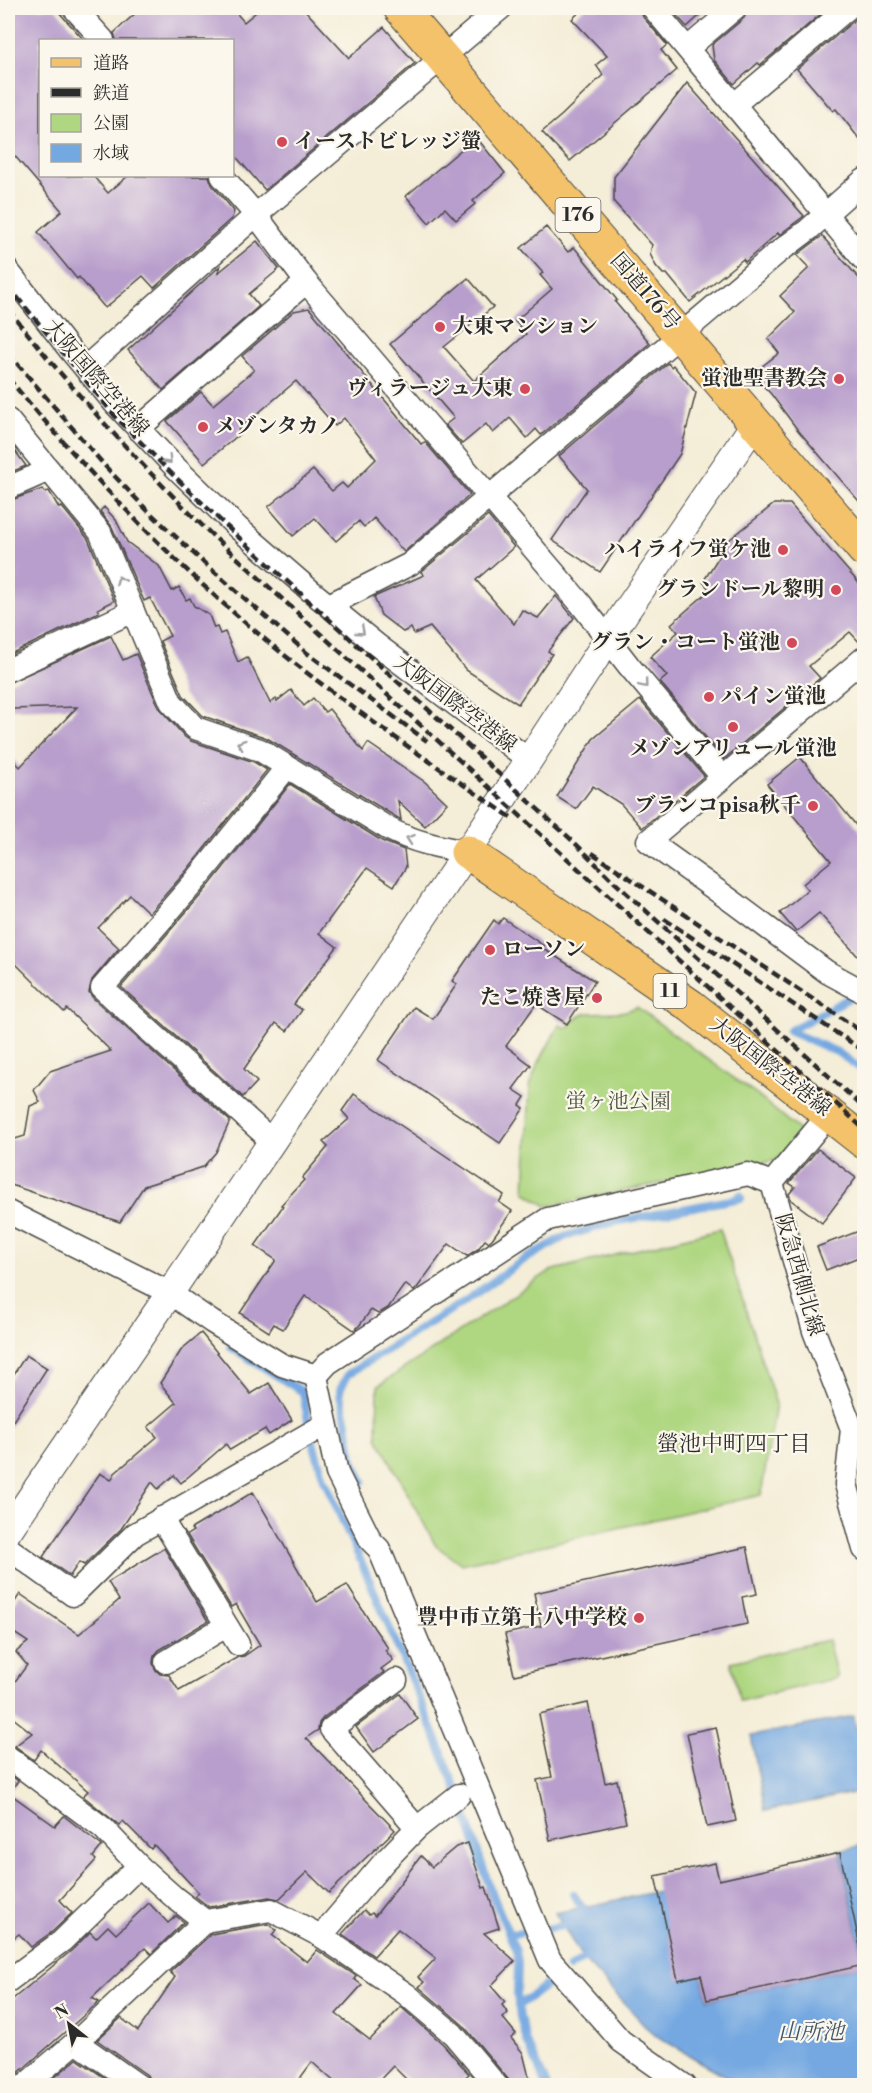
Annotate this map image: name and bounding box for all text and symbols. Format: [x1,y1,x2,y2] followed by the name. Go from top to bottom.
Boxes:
[39,39,234,177] legend
[93,52,129,75] text: 道路
[93,82,129,105] text: 鉄道
[93,112,129,135] text: 公園
[294,129,482,155] place label: イーストビレッジ螢
[275,135,289,149] marker: イーストビレッジ螢
[93,142,129,165] text: 水域
[556,198,600,232] road number: 176
[604,248,686,336] street label: 国道176号
[38,314,154,442] street label: 大阪国際空港線
[452,314,598,340] place label: 大東マンション
[433,320,447,334] marker: 大東マンション
[701,366,827,392] place label: 蛍池聖書教会
[832,372,846,386] marker: 蛍池聖書教会
[347,376,513,402] place label: ヴィラージュ大東
[518,382,532,396] marker: ヴィラージュ大東
[215,414,340,440] place label: メゾンタカノ
[196,420,210,434] marker: メゾンタカノ
[160,452,171,463] one-way arrow
[604,537,771,563] place label: ハイライフ蛍ケ池
[776,543,790,557] marker: ハイライフ蛍ケ池
[115,575,127,586] one-way arrow
[656,577,824,603] place label: グランドール黎明
[829,583,843,597] marker: グランドール黎明
[354,624,364,635] one-way arrow
[591,630,780,656] place label: グラン・コート蛍池
[785,636,799,650] marker: グラン・コート蛍池
[388,649,522,759] street label: 大阪国際空港線
[637,677,648,688] one-way arrow
[721,684,826,710] place label: パイン蛍池
[702,690,716,704] marker: パイン蛍池
[726,720,740,734] marker: メゾンアリュール蛍池
[629,736,837,762] place label: メゾンアリュール蛍池
[236,738,247,751] one-way arrow
[635,793,801,819] place label: ブランコpisa秋千
[806,799,820,813] marker: ブランコpisa秋千
[405,833,416,846] one-way arrow
[502,937,585,963] place label: ローソン
[483,943,497,957] marker: ローソン
[654,974,686,1008] road number: 11
[480,985,585,1011] place label: たこ焼き屋
[590,991,604,1005] marker: たこ焼き屋
[704,1012,836,1122] street label: 大阪国際空港線
[566,1089,671,1115] park label: 蛍ヶ池公園
[769,1211,829,1339] street label: 阪急西側北線
[657,1431,811,1458] district label: 螢池中町四丁目
[417,1605,627,1631] place label: 豊中市立第十八中学校
[632,1611,646,1625] marker: 豊中市立第十八中学校
[39,1994,99,2054] north arrow
[51,2000,73,2024] text: N
[778,2019,847,2046] water label: 山所池

